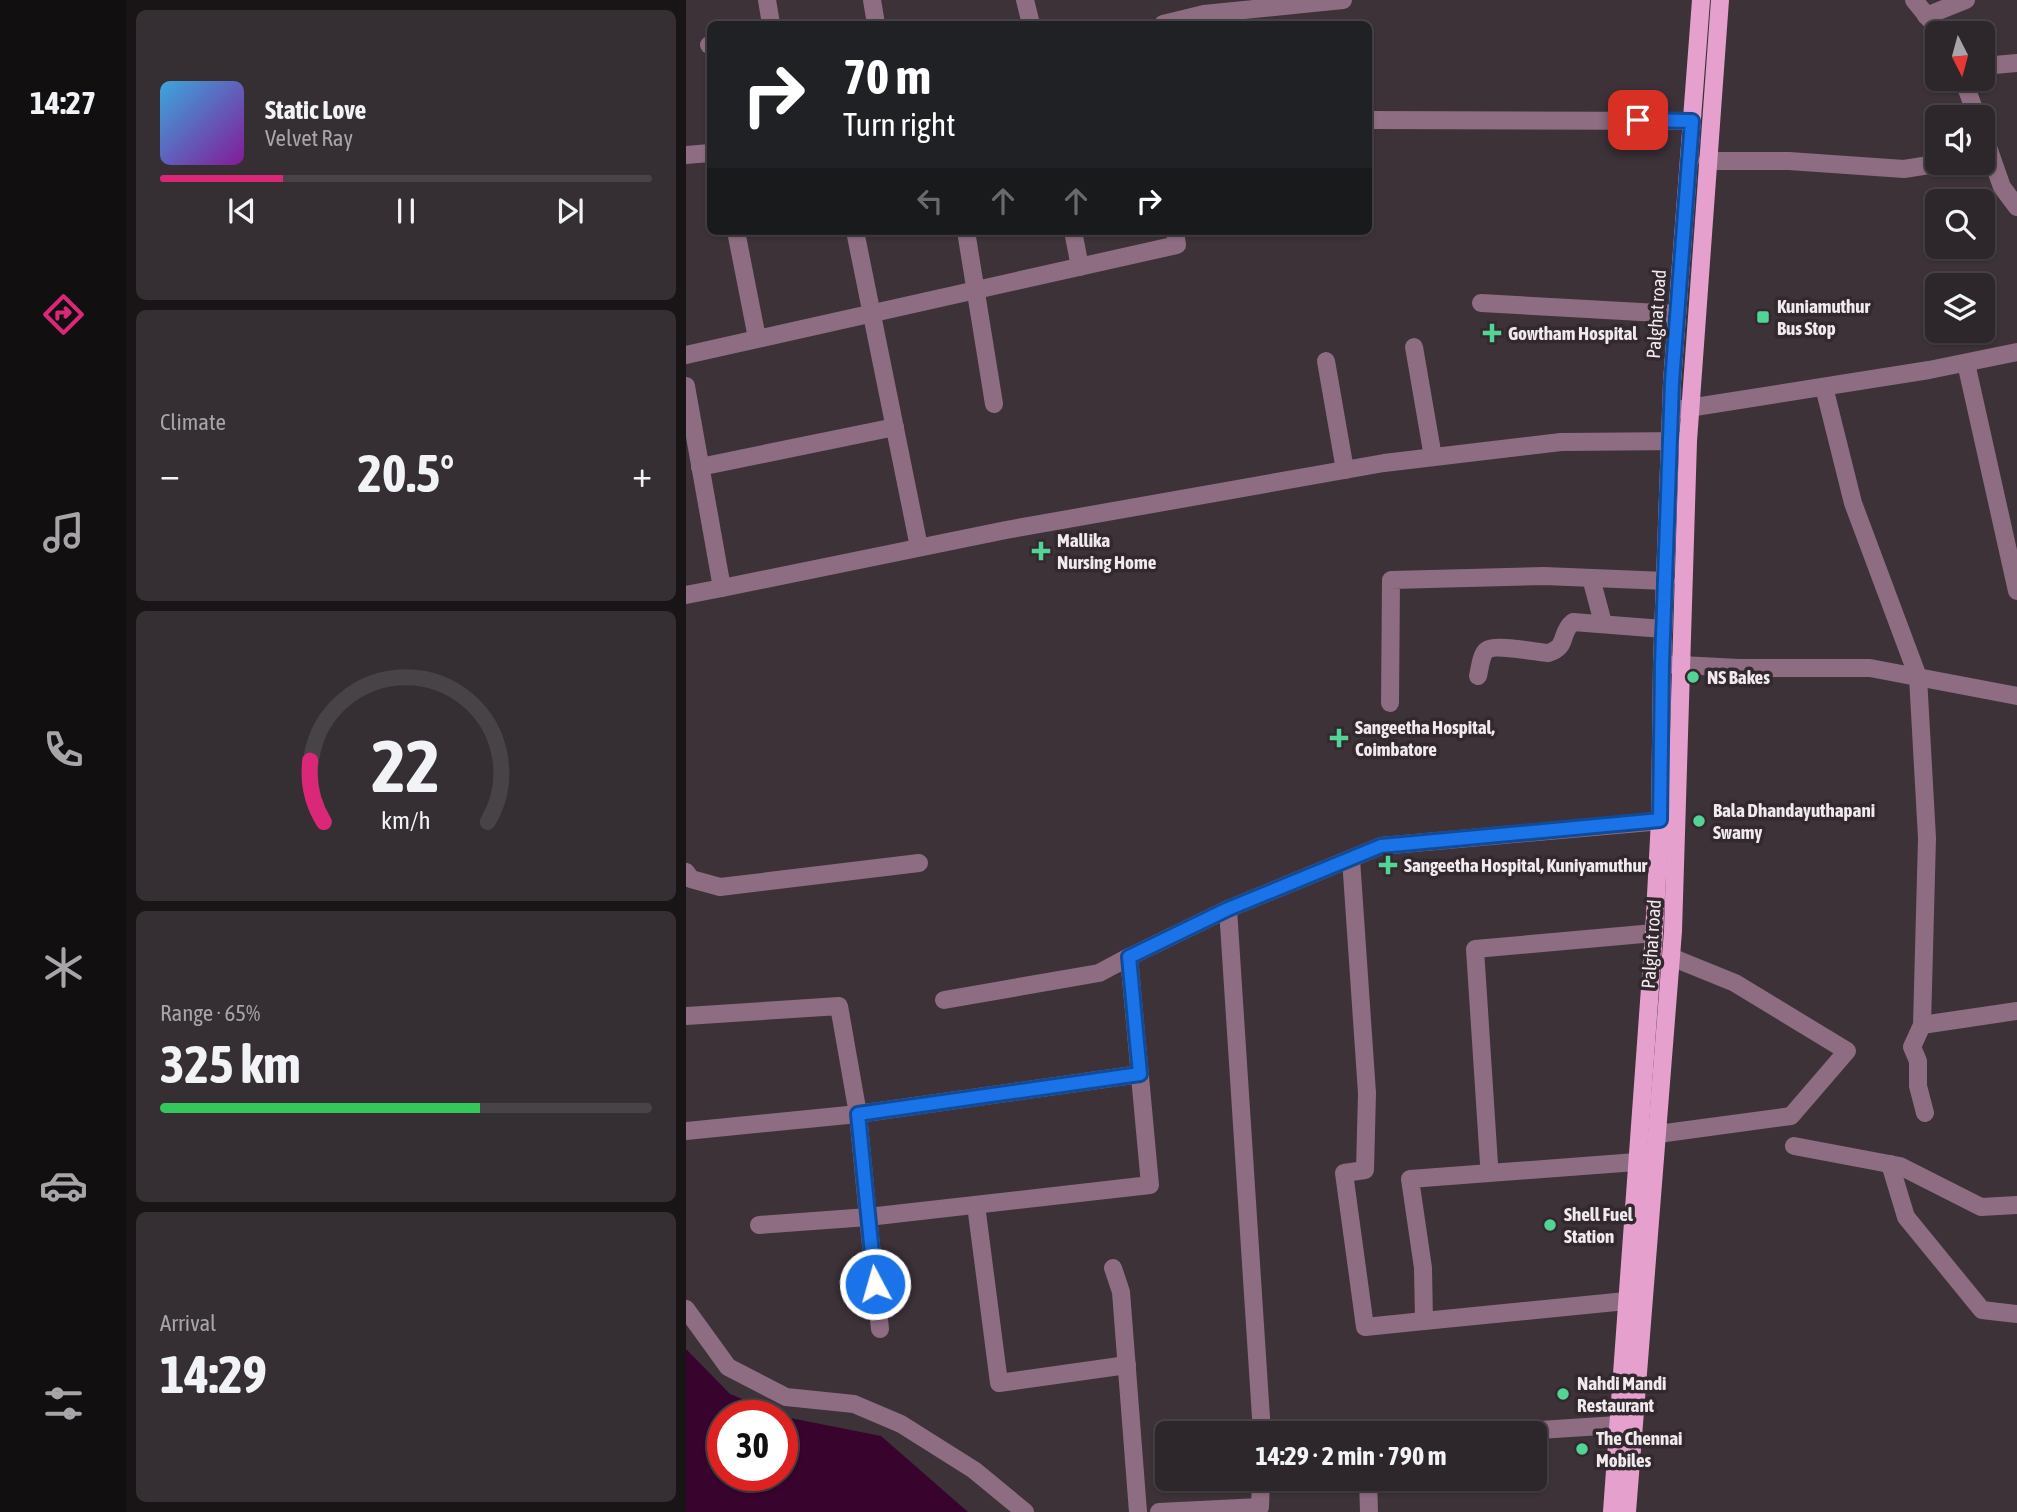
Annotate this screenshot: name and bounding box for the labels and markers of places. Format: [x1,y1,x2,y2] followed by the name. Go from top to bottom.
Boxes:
[1608,90,1668,150] pin
[1777,295,1870,339] place label: Kuniamuthur Bus Stop
[1755,309,1771,325] marker: Kuniamuthur Bus Stop
[1508,322,1638,344] place label: Gowtham Hospital
[1482,323,1502,343] marker: Gowtham Hospital
[1057,529,1157,573] place label: Mallika Nursing Home
[1031,541,1051,561] marker: Mallika Nursing Home
[1707,666,1770,688] place label: NS Bakes
[1685,669,1701,685] marker: NS Bakes
[1355,716,1495,760] place label: Sangeetha Hospital, Coimbatore
[1329,728,1349,748] marker: Sangeetha Hospital, Coimbatore
[1713,799,1875,843] place label: Bala Dhandayuthapani Swamy
[1691,813,1707,829] marker: Bala Dhandayuthapani Swamy
[1404,854,1648,876] place label: Sangeetha Hospital, Kuniyamuthur
[1378,855,1398,875] marker: Sangeetha Hospital, Kuniyamuthur
[1564,1203,1634,1247] place label: Shell Fuel Station
[1542,1217,1558,1233] marker: Shell Fuel Station
[1577,1372,1666,1416] place label: Nahdi Mandi Restaurant
[1555,1386,1571,1402] marker: Nahdi Mandi Restaurant
[1596,1427,1682,1471] place label: The Chennai Mobiles
[1574,1441,1590,1457] marker: The Chennai Mobiles

